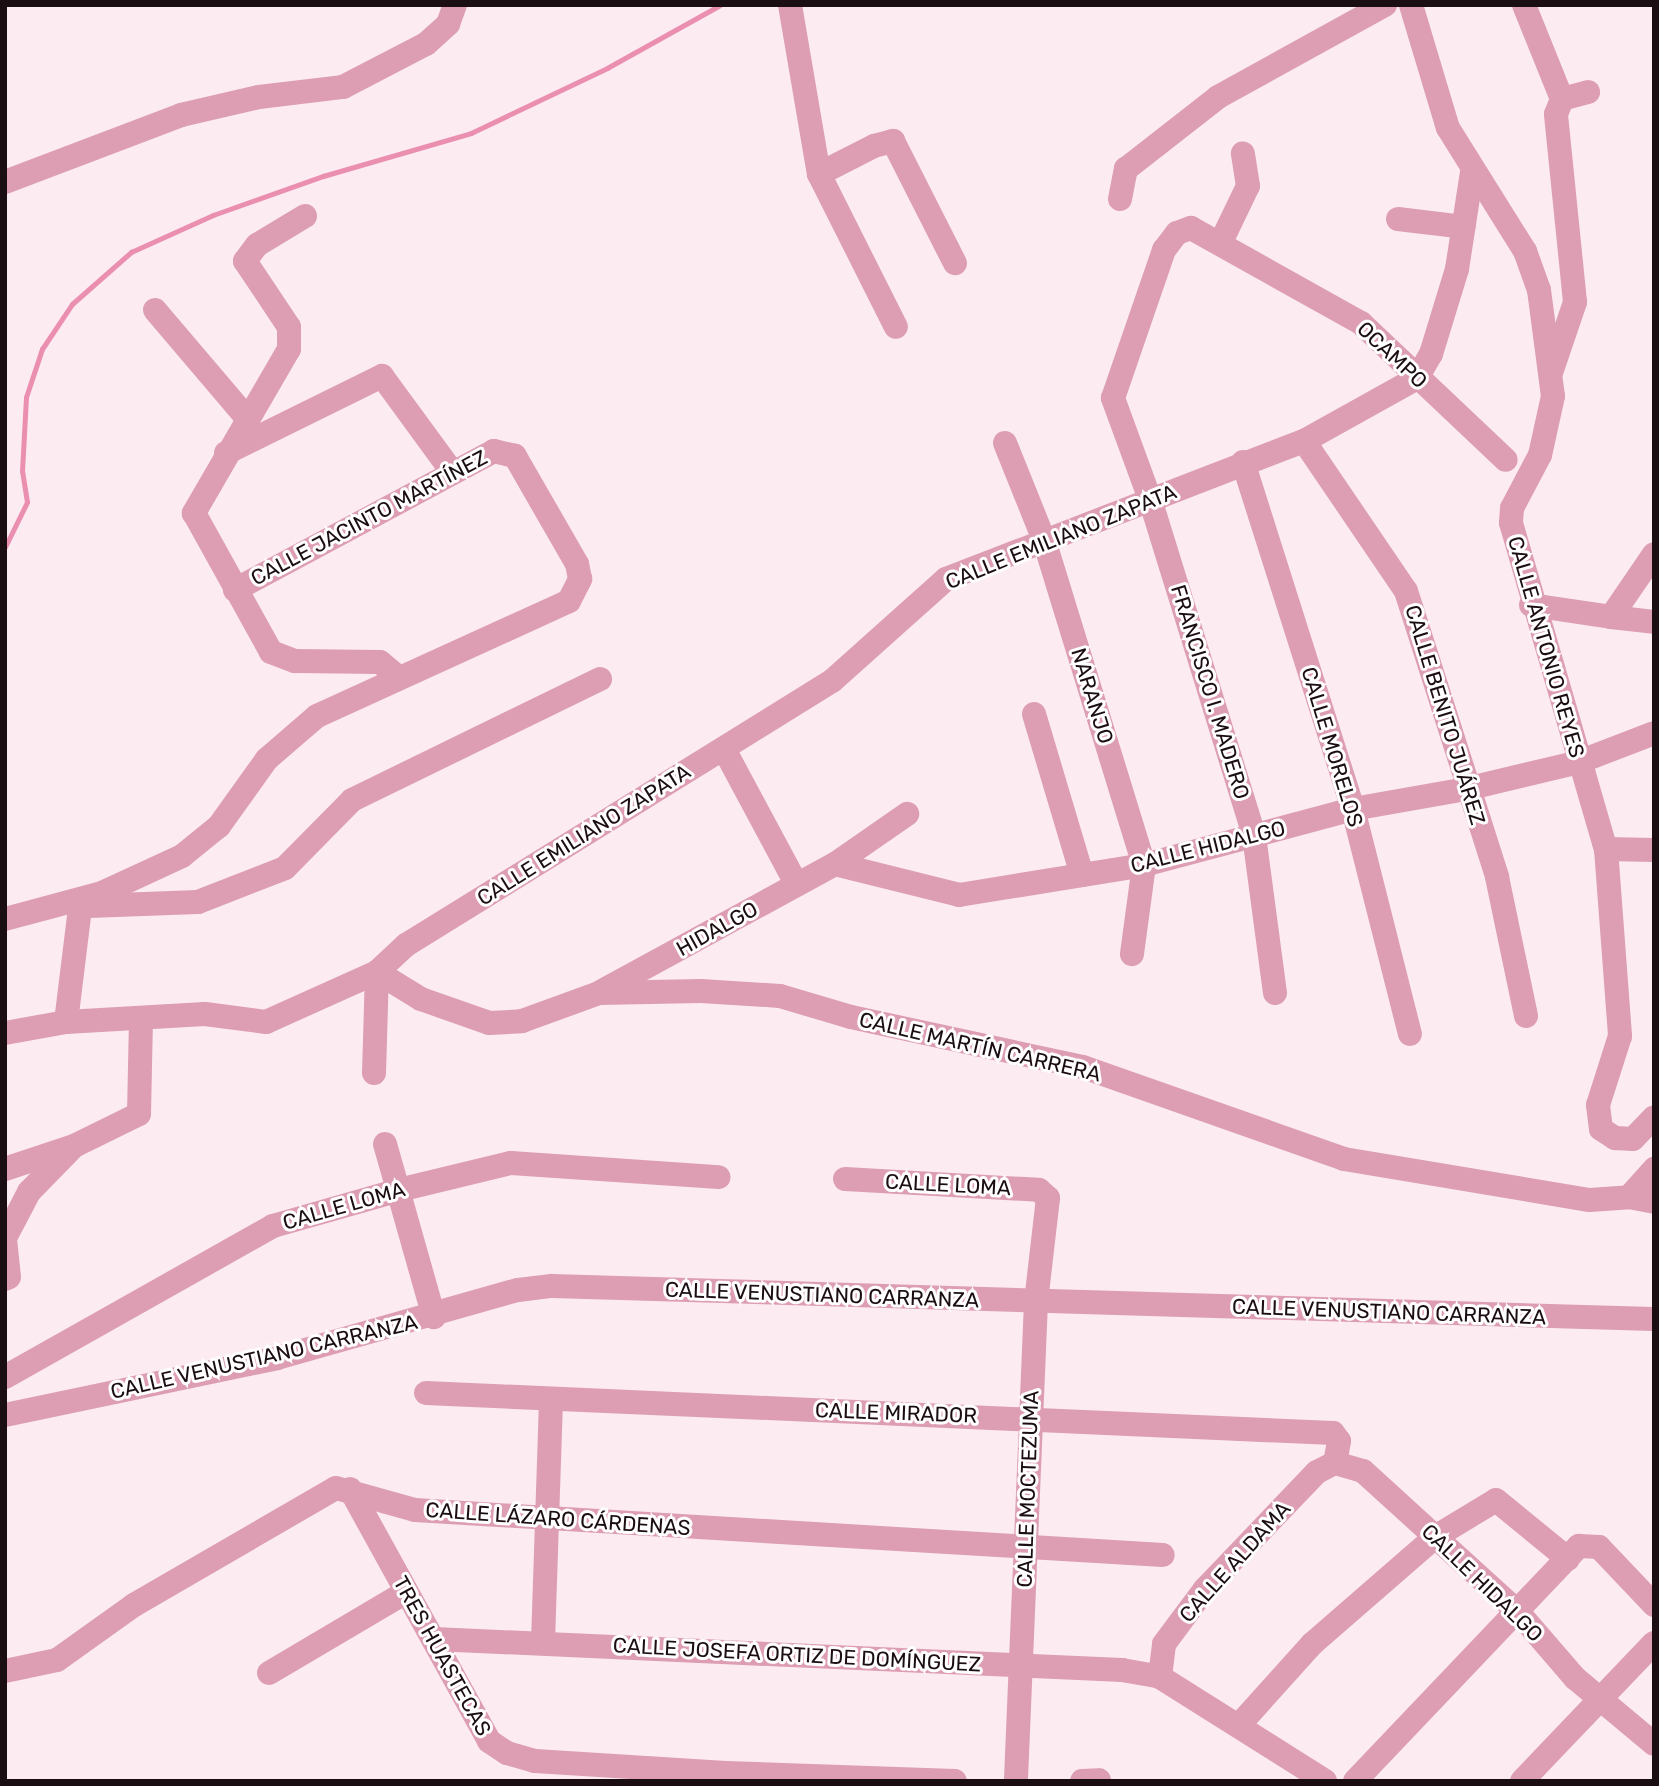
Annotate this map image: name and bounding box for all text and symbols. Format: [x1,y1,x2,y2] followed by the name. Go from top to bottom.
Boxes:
[1352,316,1432,394] street label: OCAMPO
[247,445,491,591] street label: CALLE JACINTO MARTÍNEZ
[942,479,1180,595] street label: CALLE EMILIANO ZAPATA
[1502,533,1590,761] street label: CALLE ANTONIO REYES
[1165,582,1255,802] street label: FRANCISCO I. MADERO
[1400,602,1490,828] street label: CALLE BENITO JUÁREZ
[1066,645,1118,747] street label: NARANJO
[1296,664,1368,830] street label: CALLE MORELOS
[473,759,695,911] street label: CALLE EMILIANO ZAPATA
[1128,816,1288,878] street label: CALLE HIDALGO
[672,896,762,962] street label: HIDALGO
[857,1007,1103,1087] street label: CALLE MARTÍN CARRERA
[884,1169,1012,1201] street label: CALLE LOMA
[280,1177,408,1235] street label: CALLE LOMA
[664,1277,980,1313] street label: CALLE VENUSTIANO CARRANZA
[1231,1294,1547,1330] street label: CALLE VENUSTIANO CARRANZA
[108,1309,420,1405] street label: CALLE VENUSTIANO CARRANZA
[1012,1390,1044,1588] street label: CALLE MOCTEZUMA
[815,1398,977,1428] street label: CALLE MIRADOR
[1174,1496,1296,1628] street label: CALLE ALDAMA
[425,1497,691,1541] street label: CALLE LÁZARO CÁRDENAS
[1416,1519,1548,1647] street label: CALLE HIDALGO
[388,1572,496,1740] street label: TRES HUASTECAS
[612,1633,982,1677] street label: CALLE JOSEFA ORTIZ DE DOMÍNGUEZ

